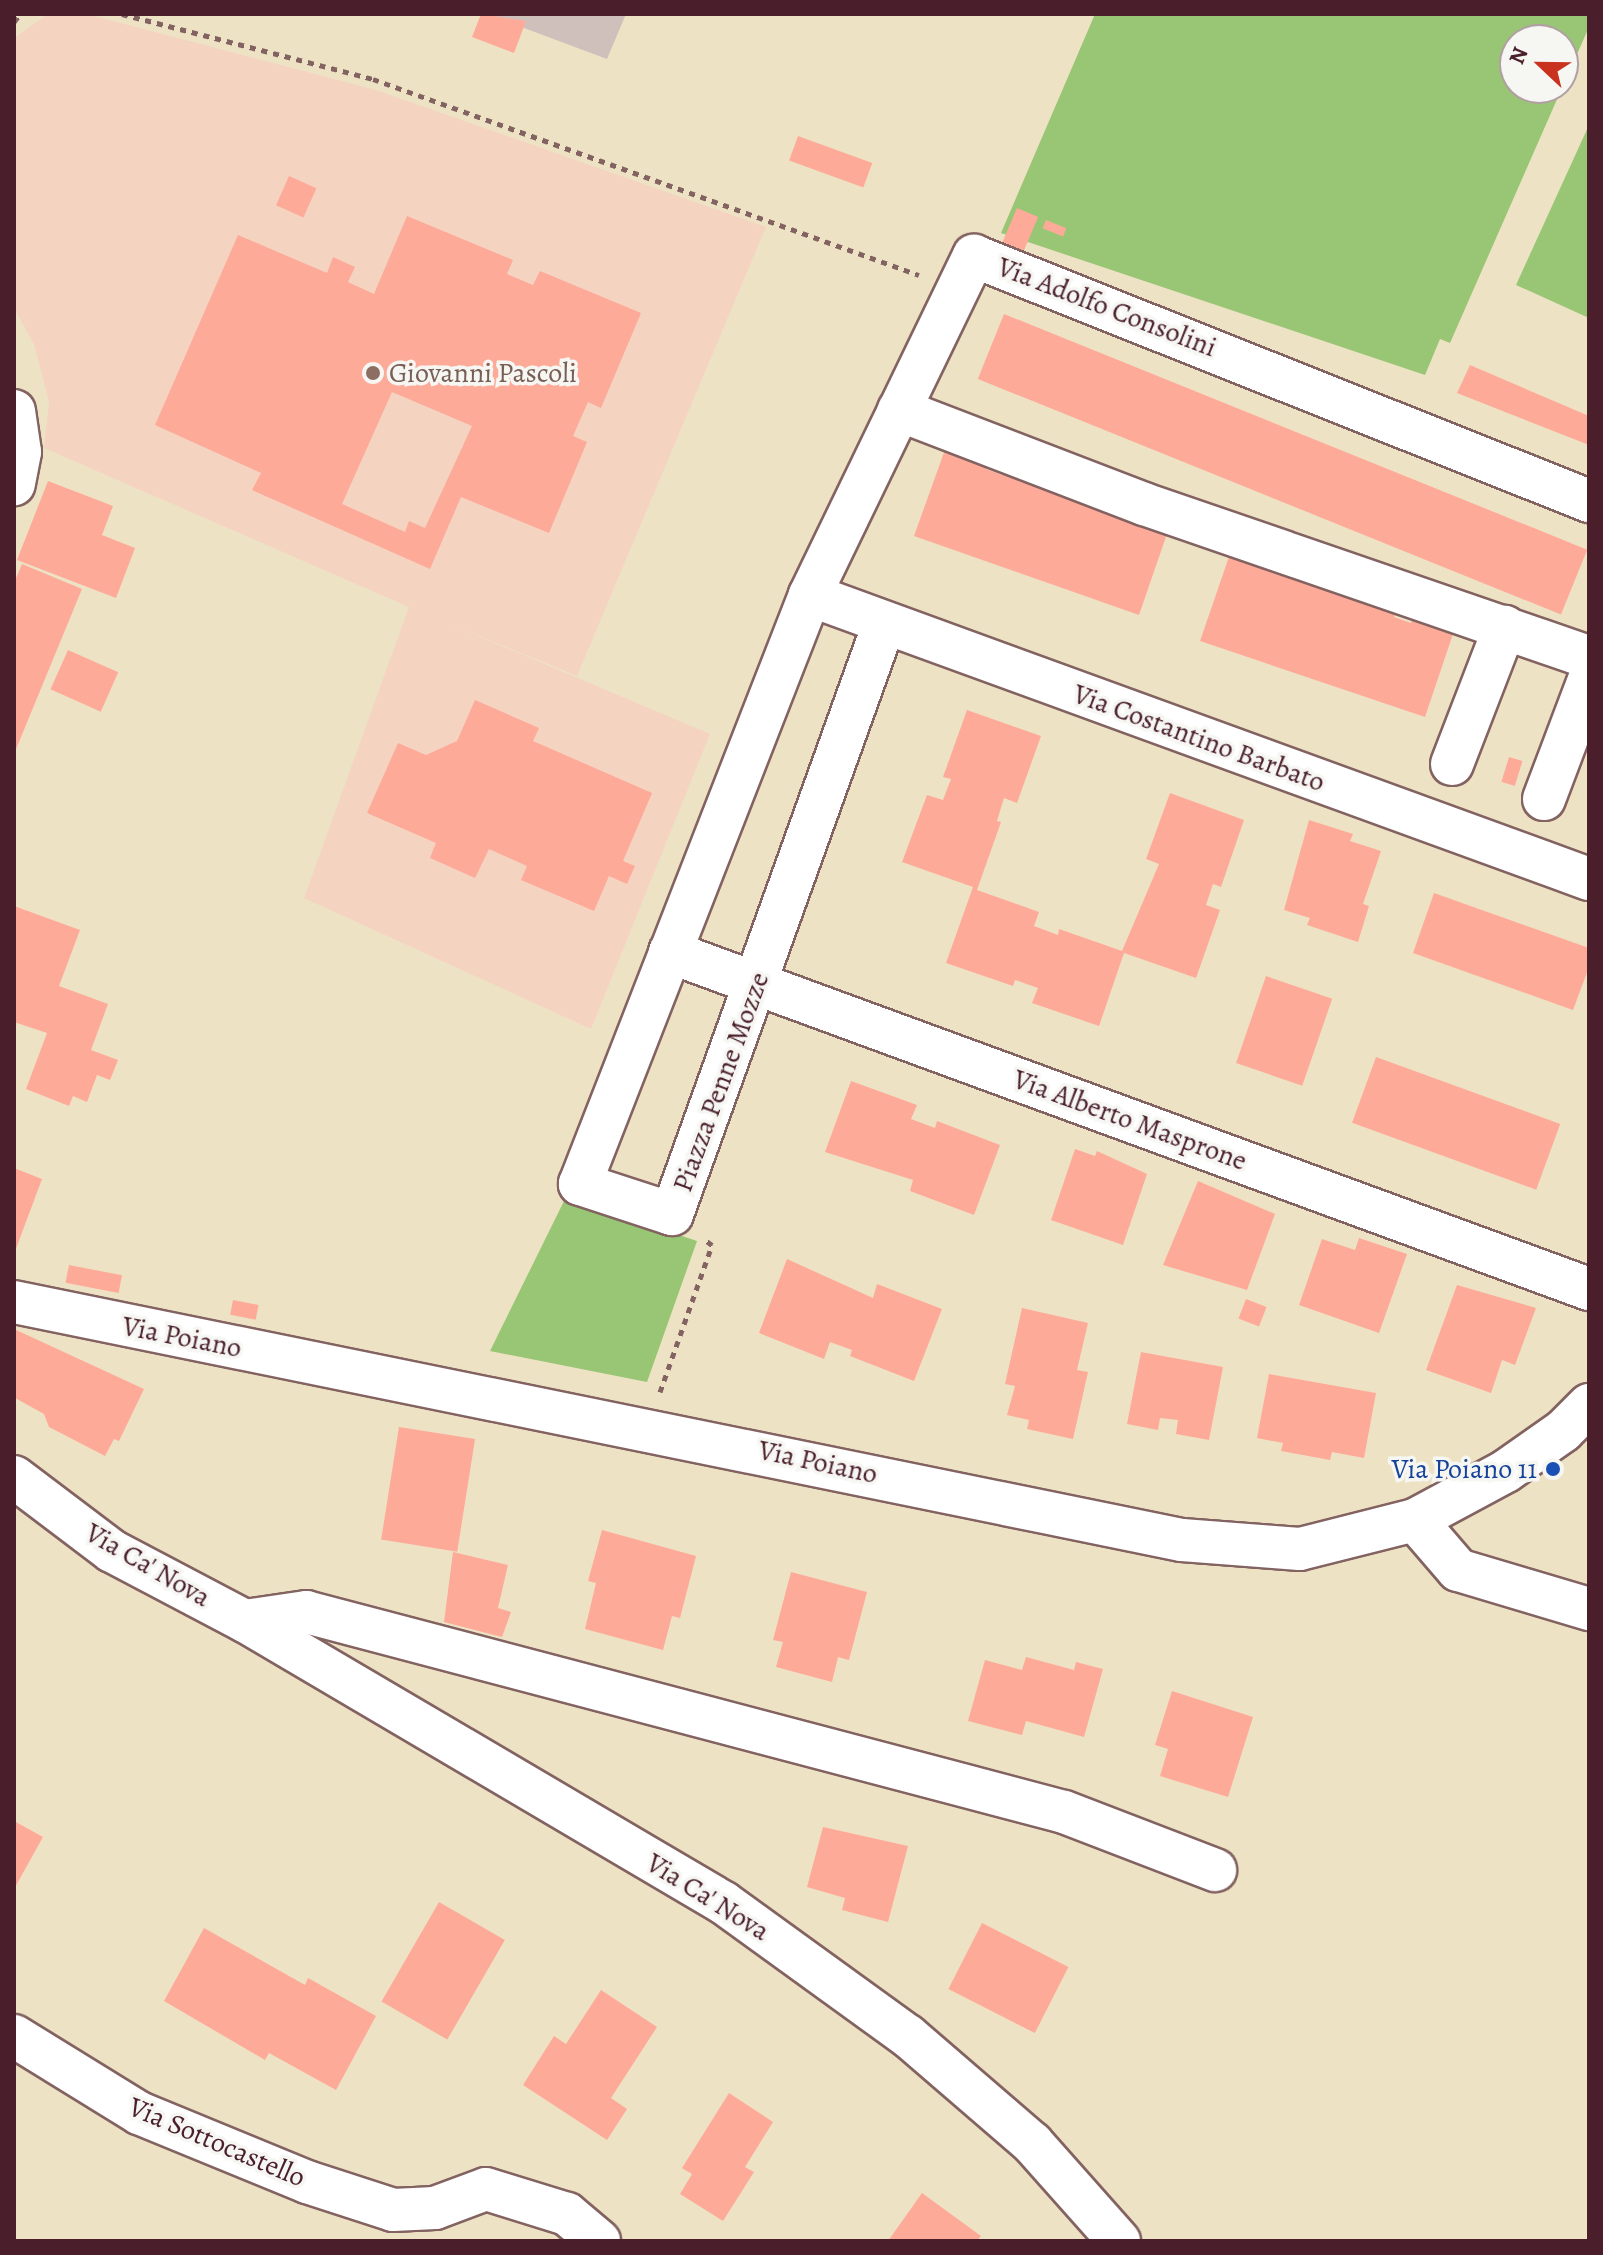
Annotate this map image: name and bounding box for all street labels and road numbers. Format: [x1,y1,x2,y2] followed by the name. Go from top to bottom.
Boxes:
[993,250,1221,364] street label: Via Adolfo Consolini
[1069,677,1329,799] street label: Via Costantino Barbato
[666,968,776,1196] street label: Piazza Penne Mozze
[1009,1062,1251,1178] street label: Via Alberto Masprone
[120,1309,244,1365] street label: Via Poiano
[755,1433,881,1491] street label: Via Poiano
[79,1516,217,1614] street label: Via Ca' Nova
[640,1846,776,1948] street label: Via Ca' Nova
[124,2090,310,2194] street label: Via Sottocastello

